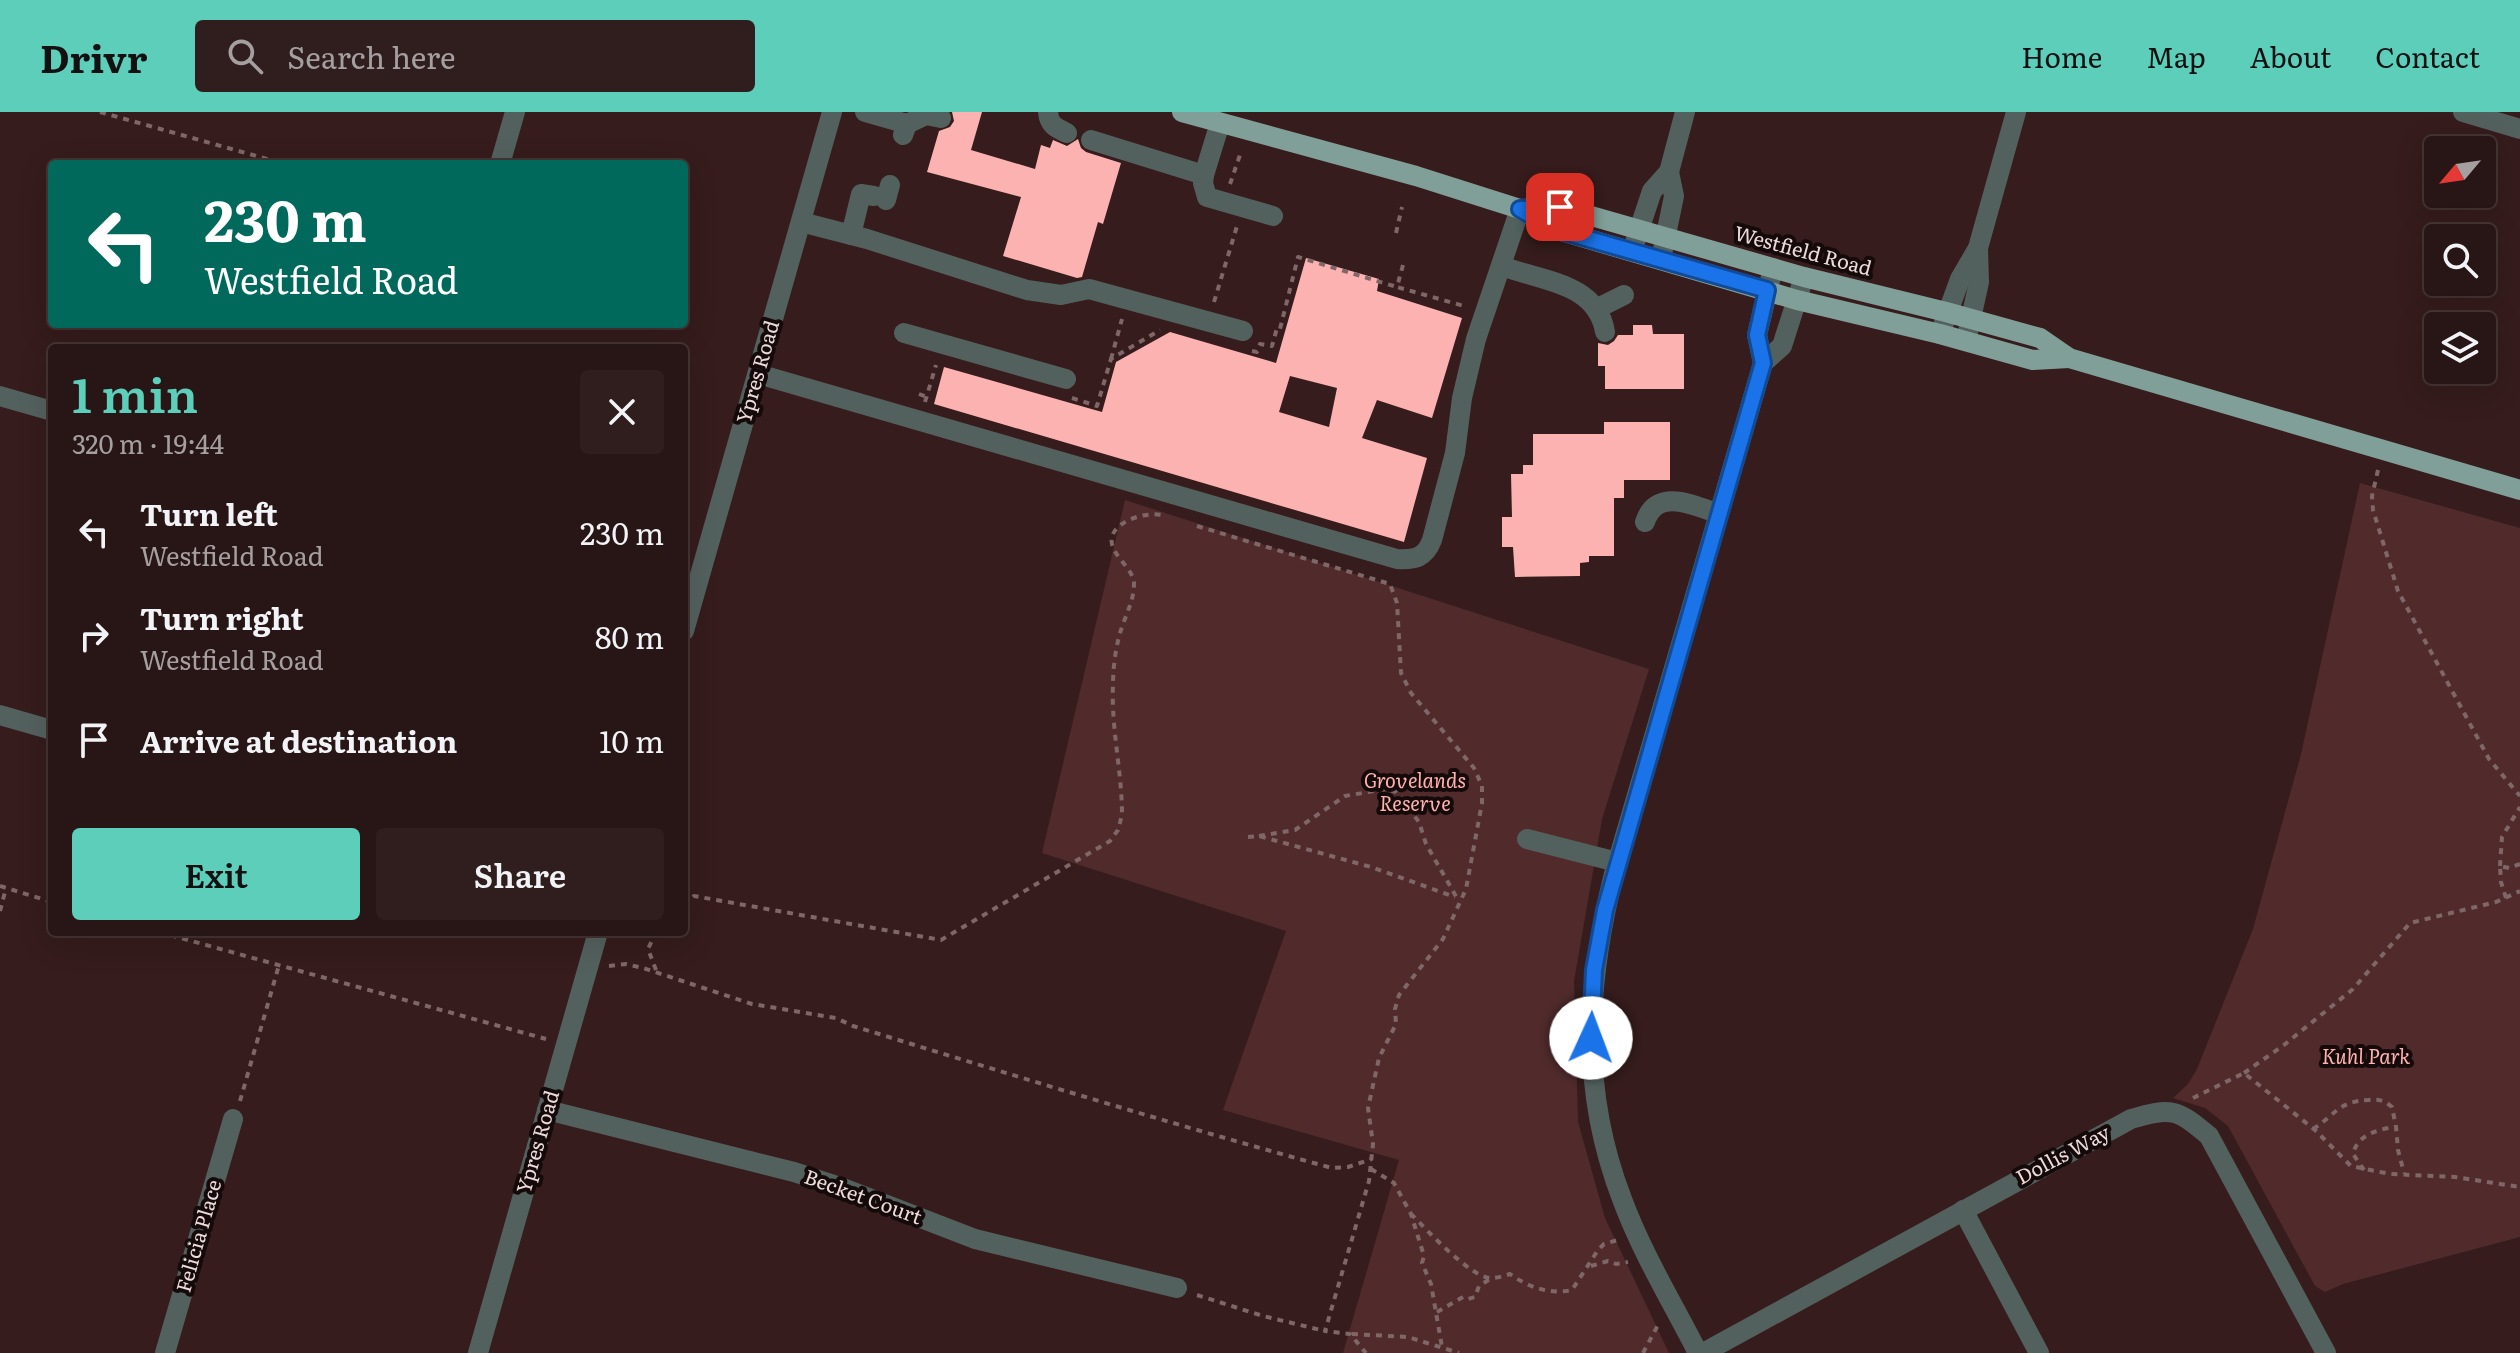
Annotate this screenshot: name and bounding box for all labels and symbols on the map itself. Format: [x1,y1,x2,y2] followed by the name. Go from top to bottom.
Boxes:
[2424,136,2496,208] north arrow
[1526,173,1594,241] pin
[1731,216,1876,282] street label: Westfield Road
[727,316,785,427] street label: Ypres Road
[1364,764,1466,817] park label: Grovelands Reserve
[1549,996,1633,1080] position arrow
[2322,1040,2410,1070] park label: Kuhl Park
[507,1086,565,1197] street label: Ypres Road
[2010,1116,2115,1191] street label: Dollis Way
[801,1160,927,1230] street label: Becket Court
[167,1176,227,1295] street label: Felicia Place

